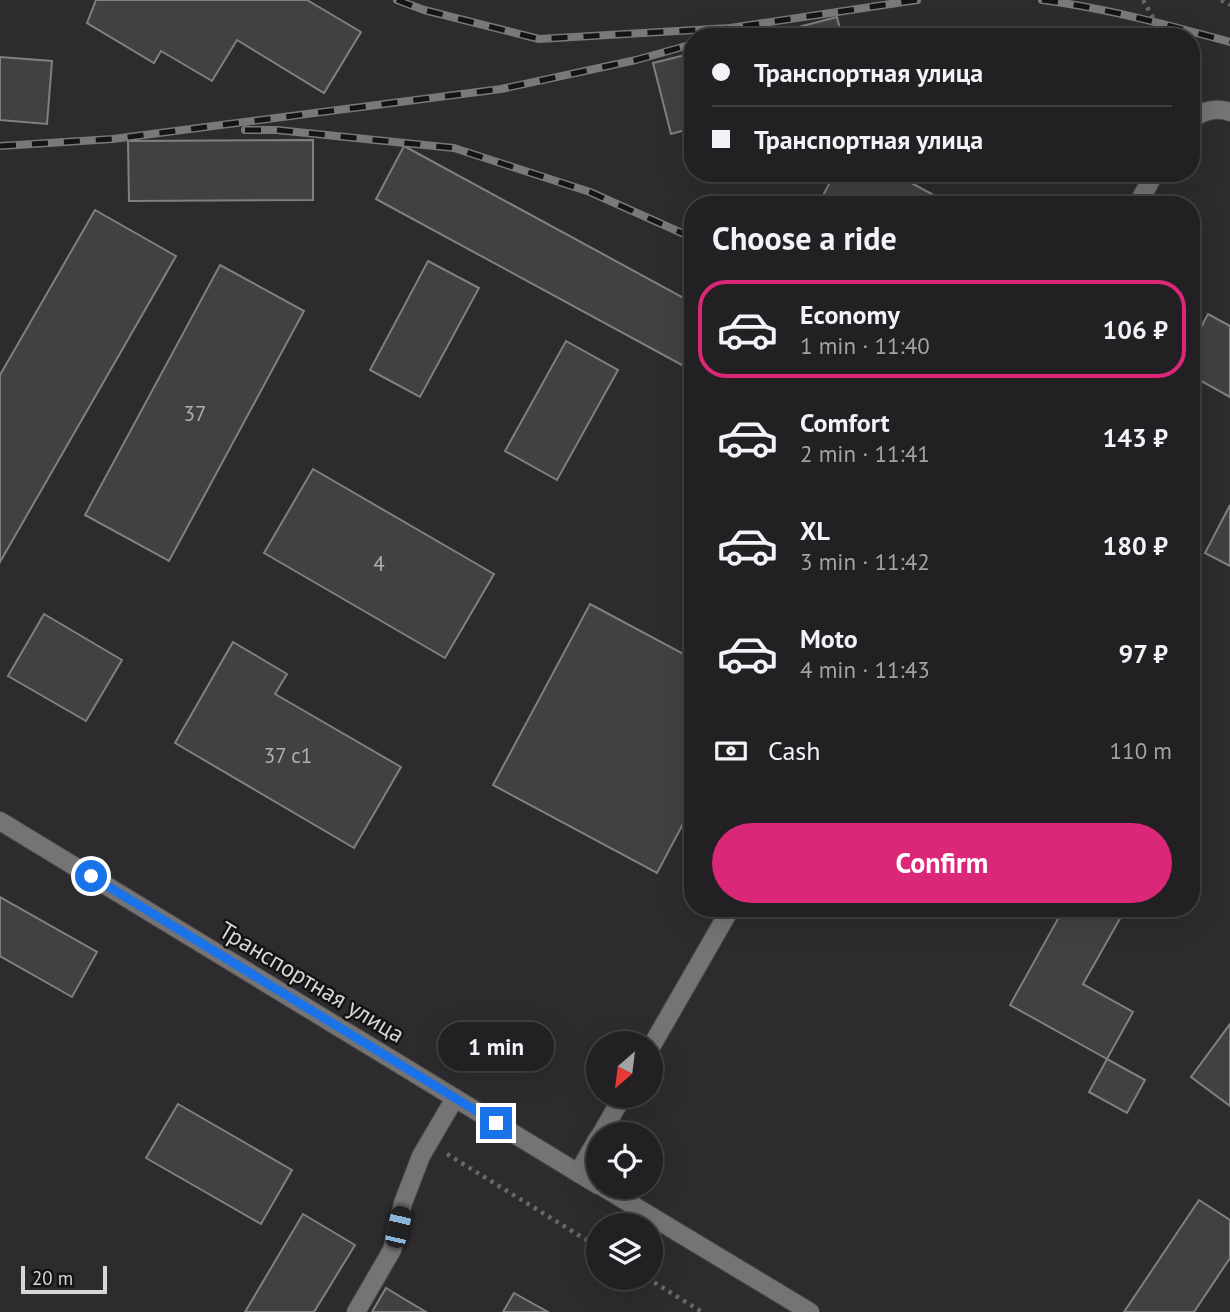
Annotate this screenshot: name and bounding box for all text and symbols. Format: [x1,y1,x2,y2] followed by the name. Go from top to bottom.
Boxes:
[754,56,983,89] text: Транспортная улица
[754,123,983,156] text: Транспортная улица
[712,217,897,259] text: Choose a ride
[716,298,779,361] icon: car
[800,298,900,331] text: Economy
[1102,313,1168,346] text: 106 ₽
[800,331,930,360] text: 1 min · 11:40
[184,400,206,427] house number: 37
[716,406,779,469] icon: car
[800,406,890,439] text: Comfort
[1102,421,1168,454] text: 143 ₽
[800,439,930,468] text: 2 min · 11:41
[716,514,779,577] icon: car
[800,514,830,547] text: XL
[1102,529,1168,562] text: 180 ₽
[800,547,930,576] text: 3 min · 11:42
[373,550,385,577] house number: 4
[716,622,779,685] icon: car
[800,622,858,655] text: Moto
[1119,637,1168,670] text: 97 ₽
[800,655,930,684] text: 4 min · 11:43
[712,732,750,770] icon: cash
[768,734,820,767] text: Cash
[1110,736,1172,765] text: 110 m
[264,742,312,769] house number: 37 с1
[712,823,1172,903] button: Confirm
[75,860,107,892] route start
[214,914,410,1050] street label: Транспортная улица
[438,1021,554,1070] callout: 1 min
[586,1031,663,1108] north arrow
[586,1031,663,1290] map controls
[468,1032,524,1061] text: 1 min
[480,1107,512,1139] route end
[586,1122,663,1199] button: locate
[384,1204,413,1250] car
[586,1213,663,1290] button: layers
[21,1263,107,1295] scale bar
[32,1266,73,1290] text: 20 m

